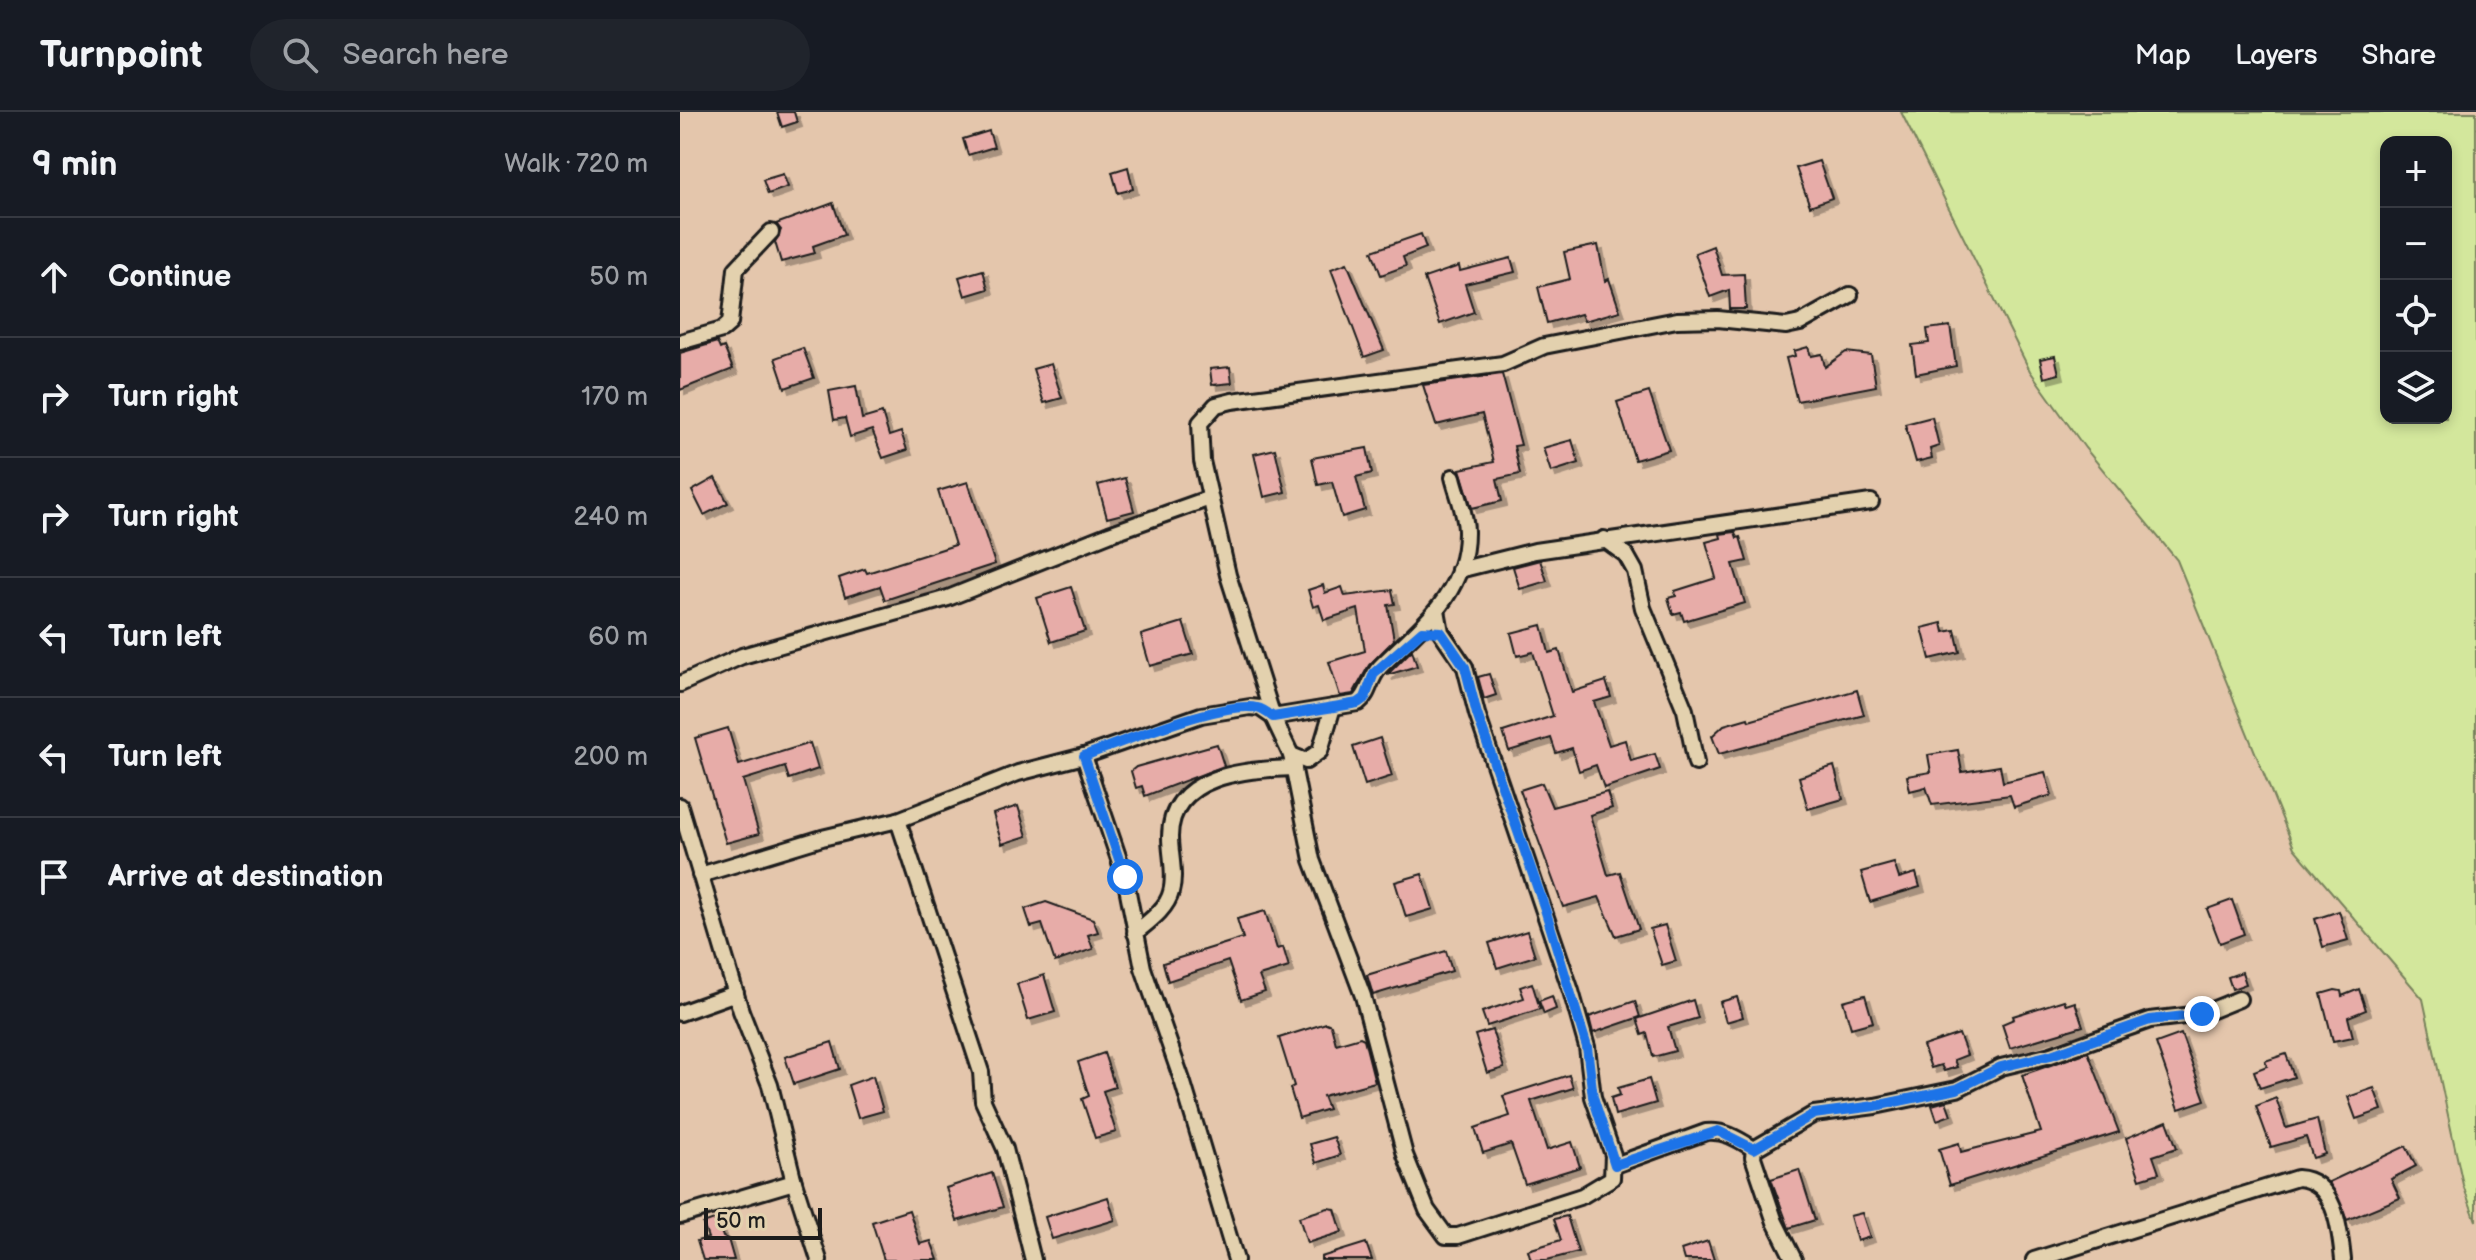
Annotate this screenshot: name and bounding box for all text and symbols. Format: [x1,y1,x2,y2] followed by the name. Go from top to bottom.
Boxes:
[250,19,810,91] search box
[40,33,202,78] text: Turnpoint
[278,33,322,77] icon: search
[342,37,509,73] text: Search here
[2135,39,2191,72] text: Map
[2235,39,2318,72] text: Layers
[2362,39,2436,72] text: Share
[2380,136,2452,424] map controls
[2380,136,2452,208] button: +
[32,144,117,185] text: 9 min
[504,149,648,180] text: Walk · 720 m
[2380,208,2452,280] button: −
[32,255,76,299] icon: ahead
[108,259,231,295] text: Continue
[589,262,648,293] text: 50 m
[2380,280,2452,352] button: locate
[2380,352,2452,424] button: layers
[32,375,76,419] icon: right
[108,379,239,415] text: Turn right
[581,382,648,413] text: 170 m
[32,495,76,539] icon: right
[108,499,239,535] text: Turn right
[573,502,648,533] text: 240 m
[32,615,76,659] icon: left
[108,619,222,655] text: Turn left
[588,622,648,653] text: 60 m
[32,735,76,779] icon: left
[108,739,222,775] text: Turn left
[574,742,648,773] text: 200 m
[32,855,76,899] icon: arrive
[108,859,384,895] text: Arrive at destination
[1107,859,1143,895] route start
[2184,996,2220,1032] route end
[704,1204,822,1240] scale bar
[716,1208,766,1235] text: 50 m

